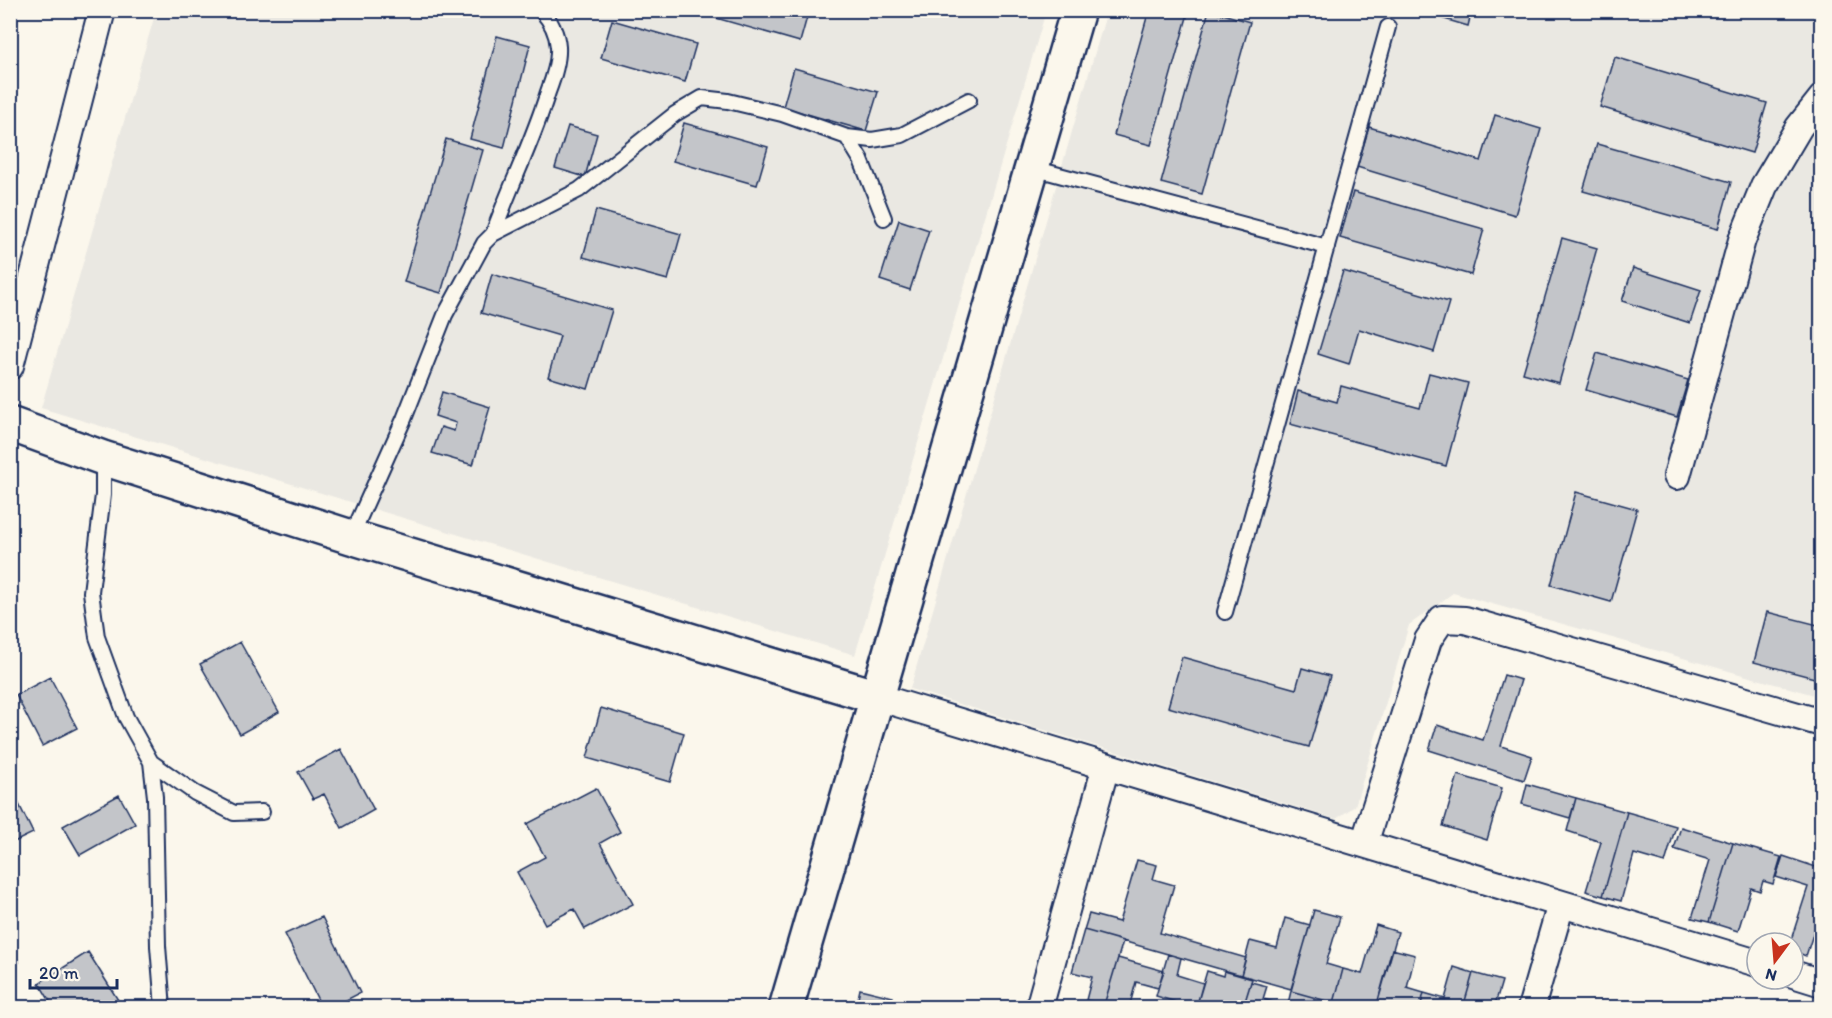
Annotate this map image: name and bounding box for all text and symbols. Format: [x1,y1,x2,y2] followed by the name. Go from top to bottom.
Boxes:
[1745,931,1805,991] north arrow
[30,952,117,990] scale bar
[39,962,79,984] text: 20 m
[1763,964,1779,986] text: N

